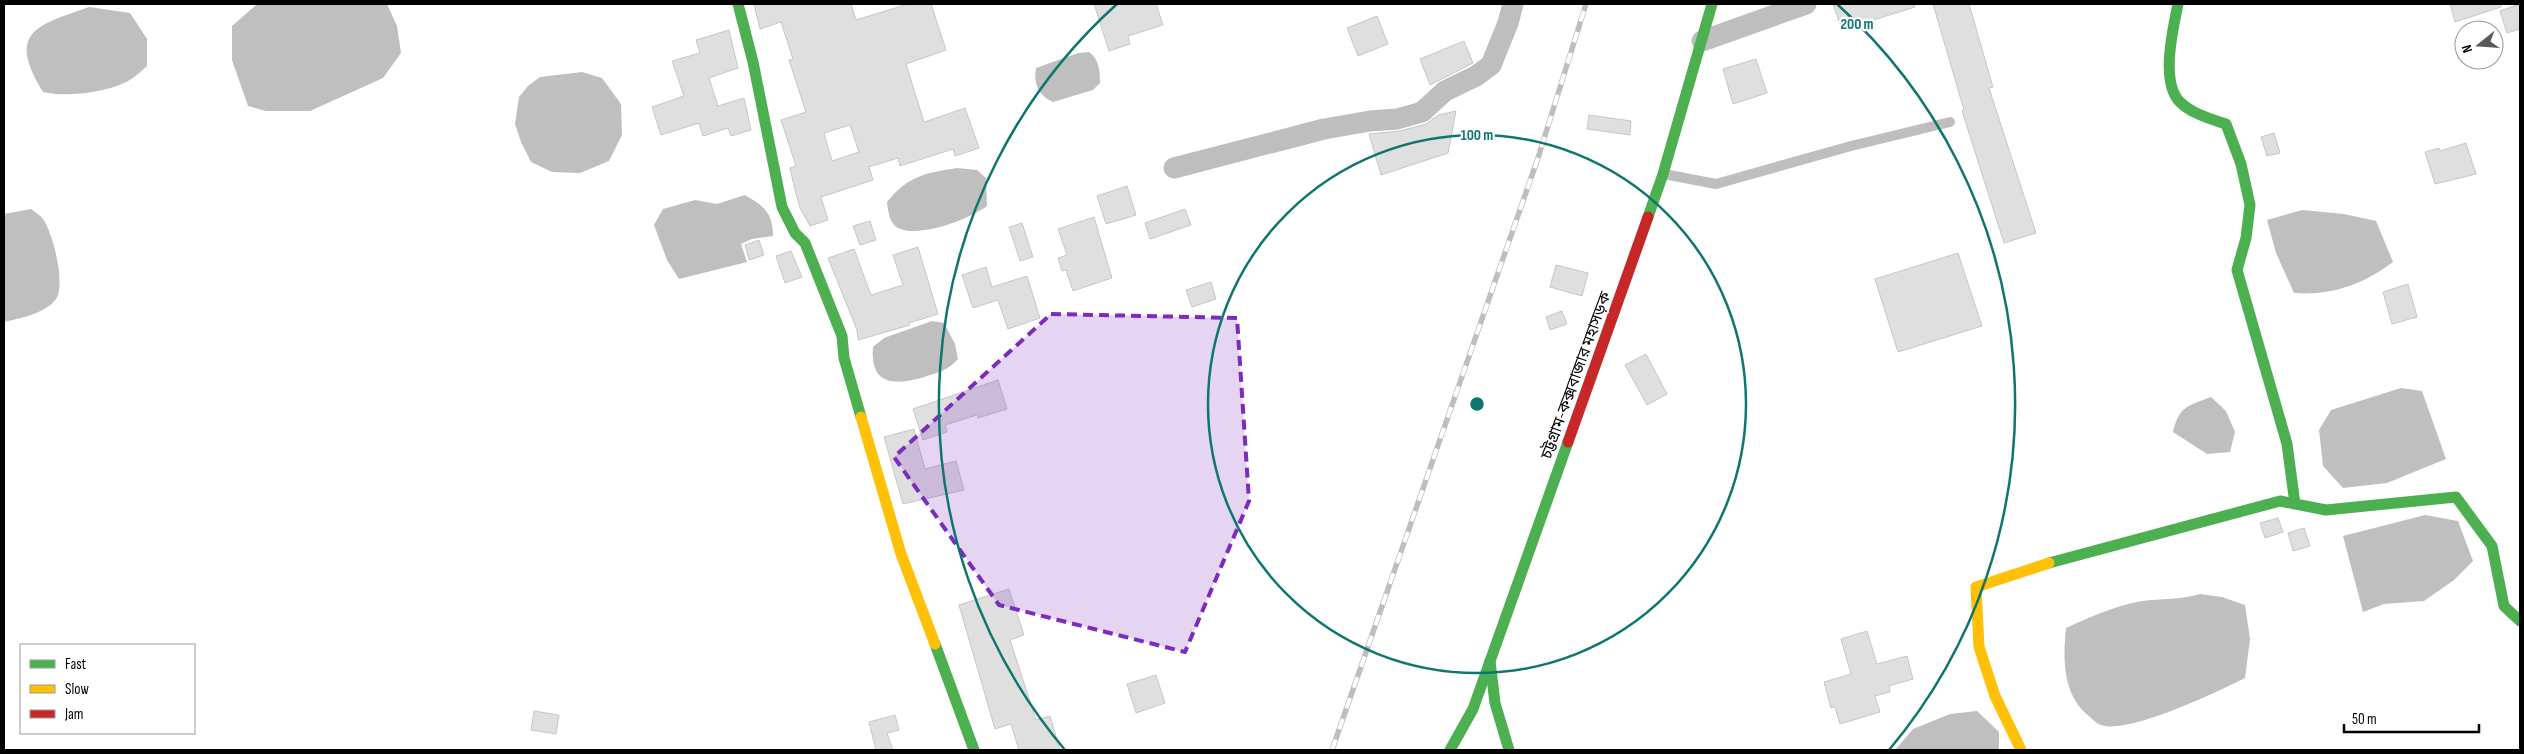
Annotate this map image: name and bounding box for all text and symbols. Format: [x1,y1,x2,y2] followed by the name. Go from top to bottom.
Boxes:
[1840,15,1874,34] text: 200 m
[2454,20,2504,70] north arrow
[2458,43,2476,55] text: N
[1461,126,1493,145] text: 100 m
[1536,288,1616,463] street label: চট্টগ্রাম-কক্সবাজার মহাসড়ক
[1468,395,1486,413] centre of rings
[20,644,195,734] legend
[65,655,87,674] text: Fast
[65,680,89,699] text: Slow
[2344,702,2479,734] scale bar
[64,705,83,724] text: Jam
[2352,710,2377,729] text: 50 m

